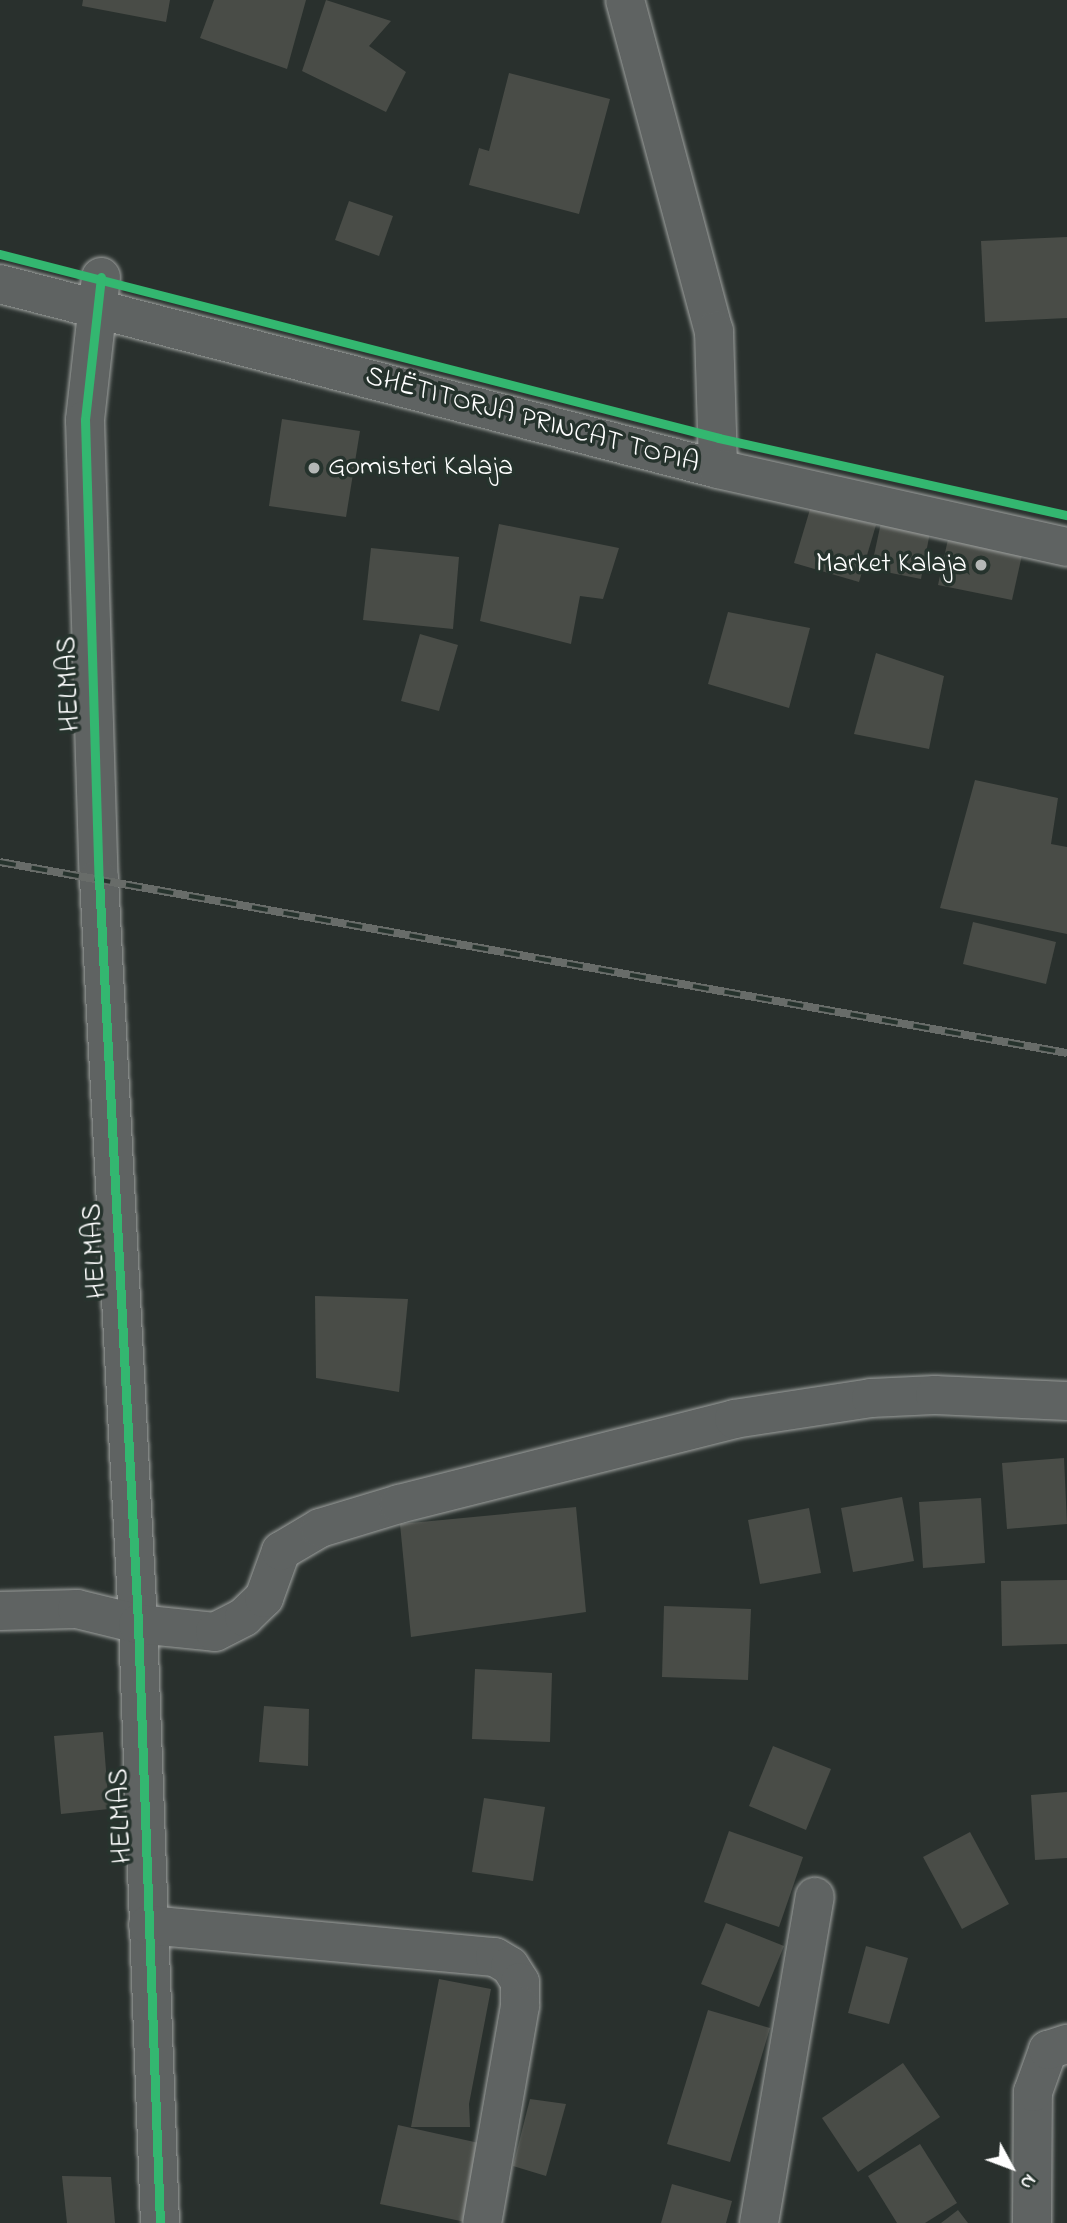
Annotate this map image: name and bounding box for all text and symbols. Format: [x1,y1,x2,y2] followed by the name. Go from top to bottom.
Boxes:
[362,360,702,482] street label: SHËTITORJA PRINCAT TOPIA
[328,451,513,485] place label: Gomisteri Kalaja
[306,460,322,476] marker: Gomisteri Kalaja
[816,548,967,582] place label: Market Kalaja
[973,557,989,573] marker: Market Kalaja
[52,636,88,732] street label: HELMAS
[77,1202,115,1300] street label: HELMAS
[104,1768,140,1864] street label: HELMAS
[976,2132,1046,2202] north arrow
[1013,2167,1042,2195] text: N

